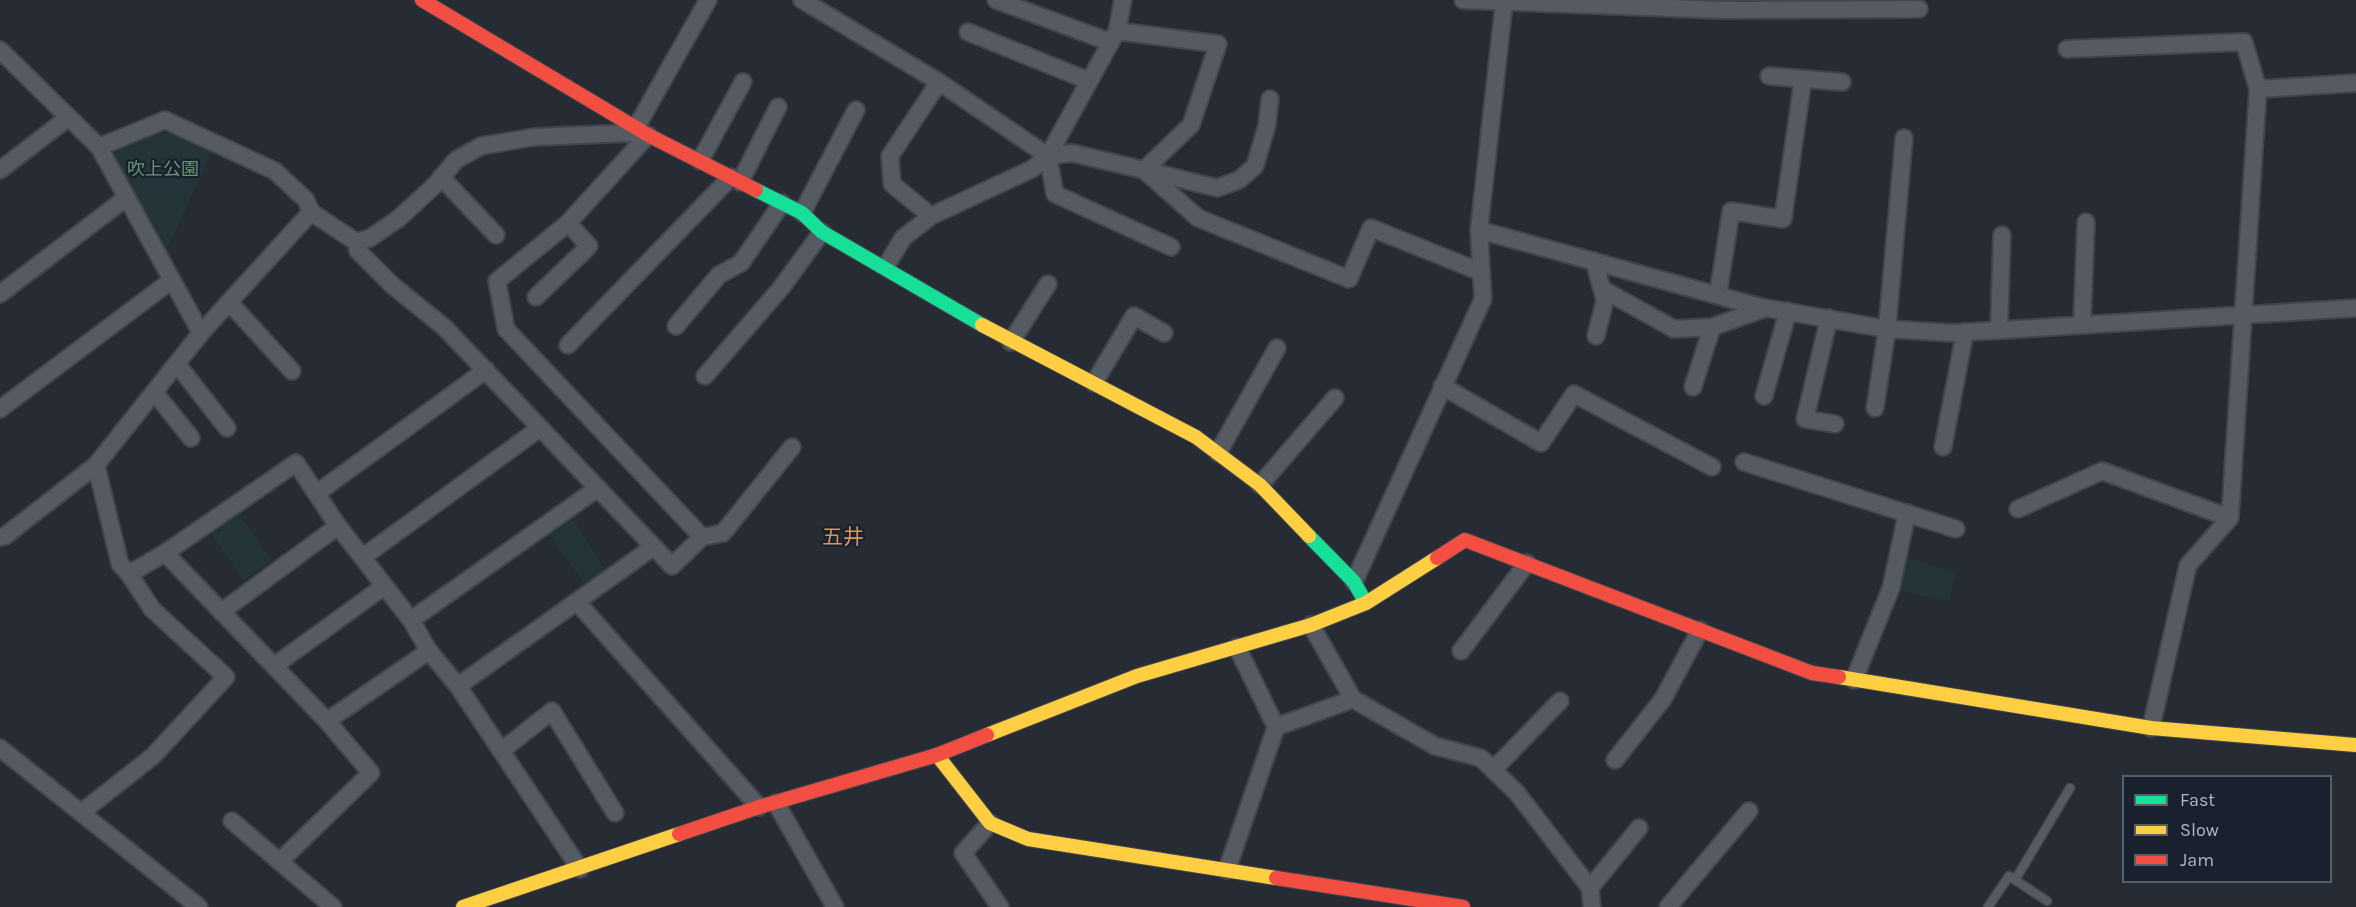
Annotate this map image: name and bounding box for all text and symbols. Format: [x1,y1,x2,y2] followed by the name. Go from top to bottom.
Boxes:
[127,159,199,181] park label: 吹上公園
[822,525,864,551] district label: 五井
[2122,775,2332,883] legend
[2180,789,2215,811] text: Fast
[2180,819,2219,841] text: Slow
[2180,849,2214,871] text: Jam

